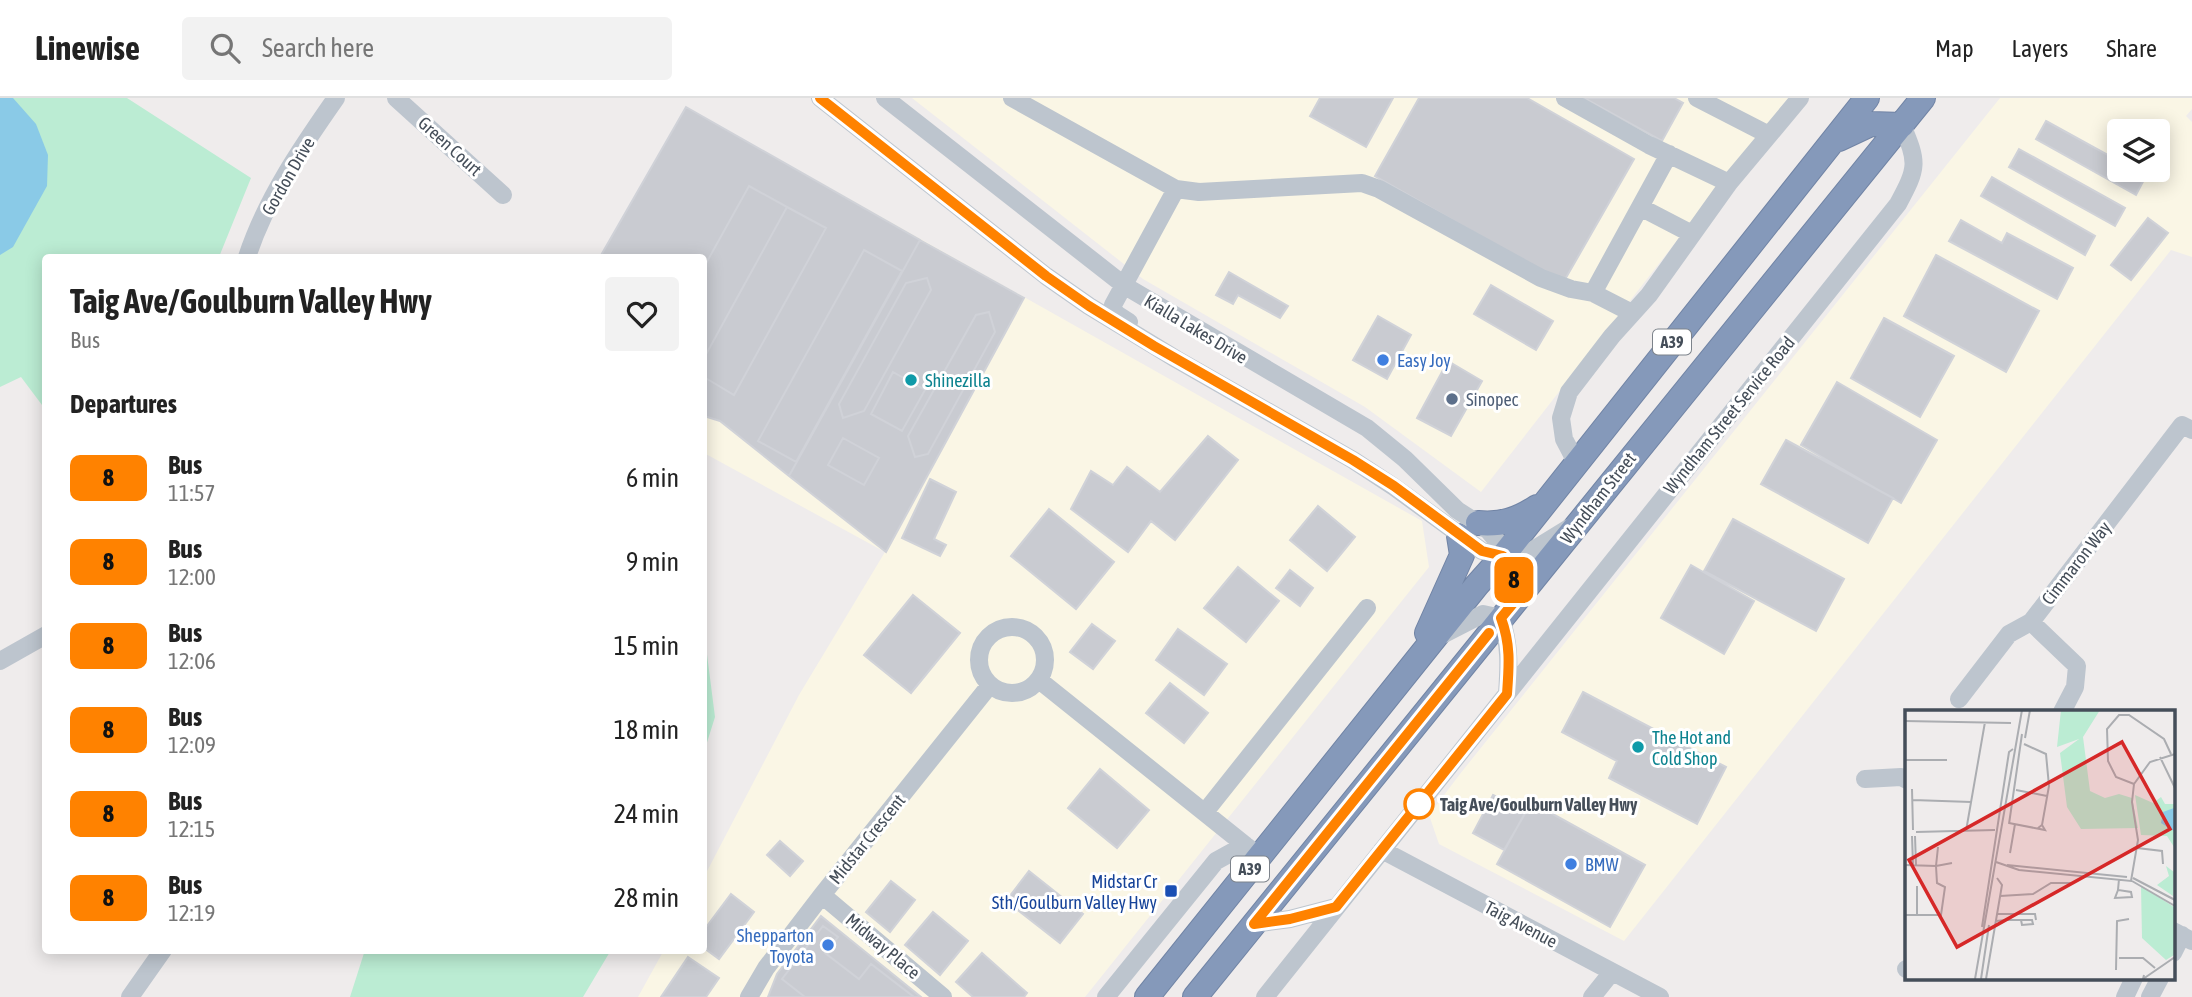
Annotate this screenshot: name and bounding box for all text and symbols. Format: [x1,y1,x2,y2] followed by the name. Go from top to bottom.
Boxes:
[182,17,672,80] search box
[35,29,140,67] text: Linewise
[206,29,244,67] icon: search
[262,33,374,63] text: Search here
[1935,35,1974,62] text: Map
[2012,35,2068,62] text: Layers
[2106,35,2157,62] text: Share
[414,112,486,180] street label: Green Court
[2107,119,2170,182] map controls
[2107,119,2170,182] button: layers
[257,133,319,219] street label: Gordon Drive
[605,277,679,351] button: heart
[70,282,432,320] text: Taig Ave/Goulburn Valley Hwy
[1141,290,1251,368] street label: Kialla Lakes Drive
[70,327,100,353] text: Bus
[1653,330,1691,354] road number: A39
[1659,332,1799,498] street label: Wyndham Street Service Road
[1397,350,1451,371] place label: Easy Joy
[1375,352,1391,368] marker: Easy Joy
[925,370,991,391] place label: Shinezilla
[903,372,919,388] marker: Shinezilla
[70,389,177,419] text: Departures
[1466,389,1519,410] place label: Sinopec
[1444,391,1460,407] marker: Sinopec
[1556,448,1640,548] street label: Wyndham Street
[168,450,202,480] text: Bus
[626,463,679,493] text: 6 min
[103,464,114,491] text: 8
[168,480,215,506] text: 11:57
[2037,517,2115,609] street label: Cimmaron Way
[168,534,202,564] text: Bus
[626,547,679,577] text: 9 min
[103,548,114,575] text: 8
[1491,557,1537,603] line badge: 8
[168,564,216,590] text: 12:00
[1508,566,1520,593] text: 8
[168,618,202,648] text: Bus
[614,631,679,661] text: 15 min
[103,632,114,659] text: 8
[168,648,216,674] text: 12:06
[168,702,202,732] text: Bus
[1905,710,2174,979] inset map
[614,715,679,745] text: 18 min
[103,716,114,743] text: 8
[1652,727,1731,769] place label: The Hot and Cold Shop
[168,732,216,758] text: 12:09
[1630,739,1646,755] marker: The Hot and Cold Shop
[168,786,202,816] text: Bus
[1404,789,1434,819] marker: Taig Ave/Goulburn Valley Hwy
[825,790,909,888] street label: Midstar Crescent
[1440,794,1638,815] place label: Taig Ave/Goulburn Valley Hwy
[614,799,679,829] text: 24 min
[103,800,114,827] text: 8
[168,816,215,842] text: 12:15
[1585,854,1619,875] place label: BMW
[1231,856,1269,882] road number: A39
[1563,856,1579,872] marker: BMW
[168,870,202,900] text: Bus
[992,871,1158,913] place label: Midstar Cr Sth/Goulburn Valley Hwy
[614,883,679,913] text: 28 min
[1163,883,1179,899] marker: Midstar Cr Sth/Goulburn Valley Hwy
[103,884,114,911] text: 8
[1481,896,1561,952] street label: Taig Avenue
[168,900,215,926] text: 12:19
[842,909,924,983] street label: Midway Place
[737,925,814,967] place label: Shepparton Toyota
[820,937,836,953] marker: Shepparton Toyota

